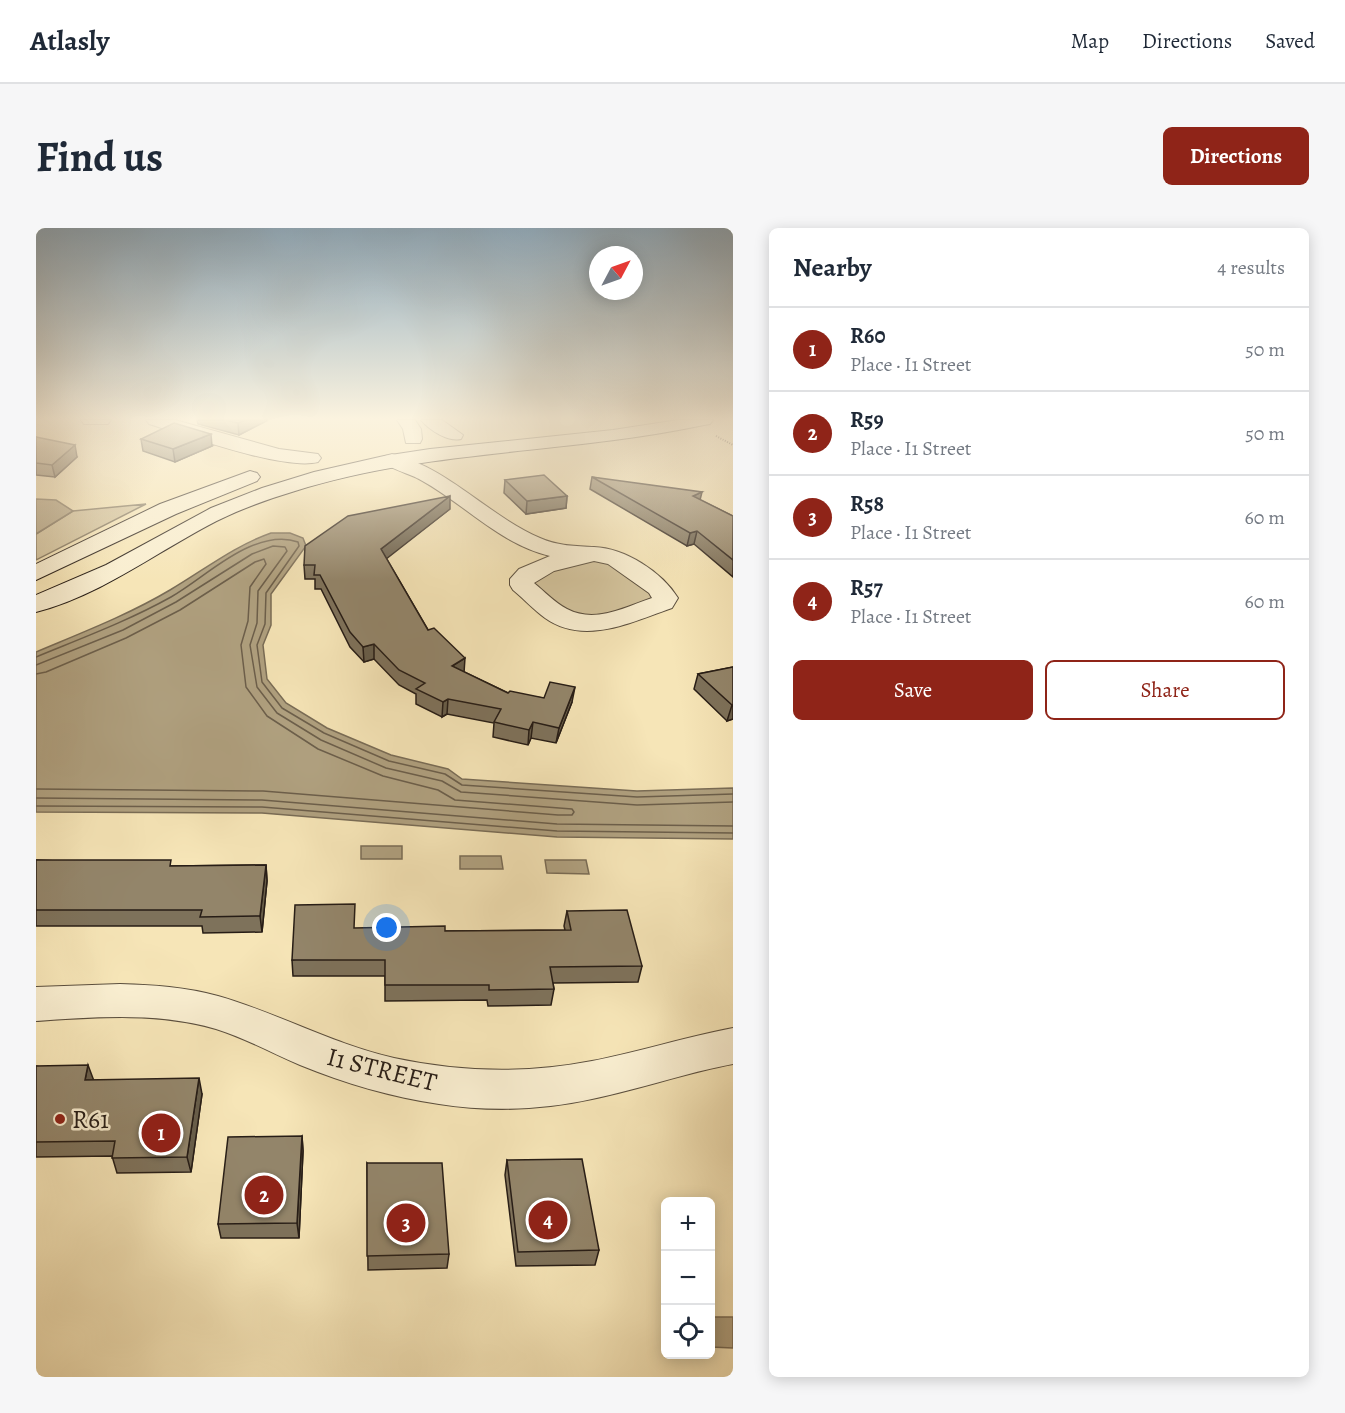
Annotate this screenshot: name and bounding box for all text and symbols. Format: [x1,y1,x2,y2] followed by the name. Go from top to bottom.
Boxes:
[30,22,109,60] text: Atlasly
[1071,27,1109,55] text: Map
[1142,27,1232,55] text: Directions
[1265,27,1315,55] text: Saved
[1163,127,1309,185] button: Directions
[36,128,163,185] text: Find us
[589,246,643,300] north arrow
[793,250,872,285] text: Nearby
[1217,254,1285,281] text: 4 results
[850,321,885,351] text: R60
[809,336,816,363] text: 1
[1245,336,1285,363] text: 50 m
[850,351,971,378] text: Place · I1 Street
[850,405,884,435] text: R59
[808,420,817,447] text: 2
[1245,420,1285,447] text: 50 m
[850,435,971,462] text: Place · I1 Street
[850,489,884,519] text: R58
[808,504,817,531] text: 3
[1245,504,1285,531] text: 60 m
[850,519,971,546] text: Place · I1 Street
[850,573,883,603] text: R57
[808,588,817,615] text: 4
[1245,588,1285,615] text: 60 m
[850,603,971,630] text: Place · I1 Street
[793,660,1033,720] button: Save
[1045,660,1285,720] button: Share
[372,913,401,942] your location
[323,1039,441,1100] street label: I1 STREET
[72,1102,109,1137] place label: R61
[142,1110,180,1156] pin: 1
[53,1112,67,1126] marker: R61
[244,1172,284,1218] pin: 2
[661,1197,715,1359] map controls
[661,1197,715,1251] button: +
[528,1198,568,1242] pin: 4
[386,1200,425,1246] pin: 3
[661,1251,715,1305] button: −
[661,1305,715,1359] button: locate

